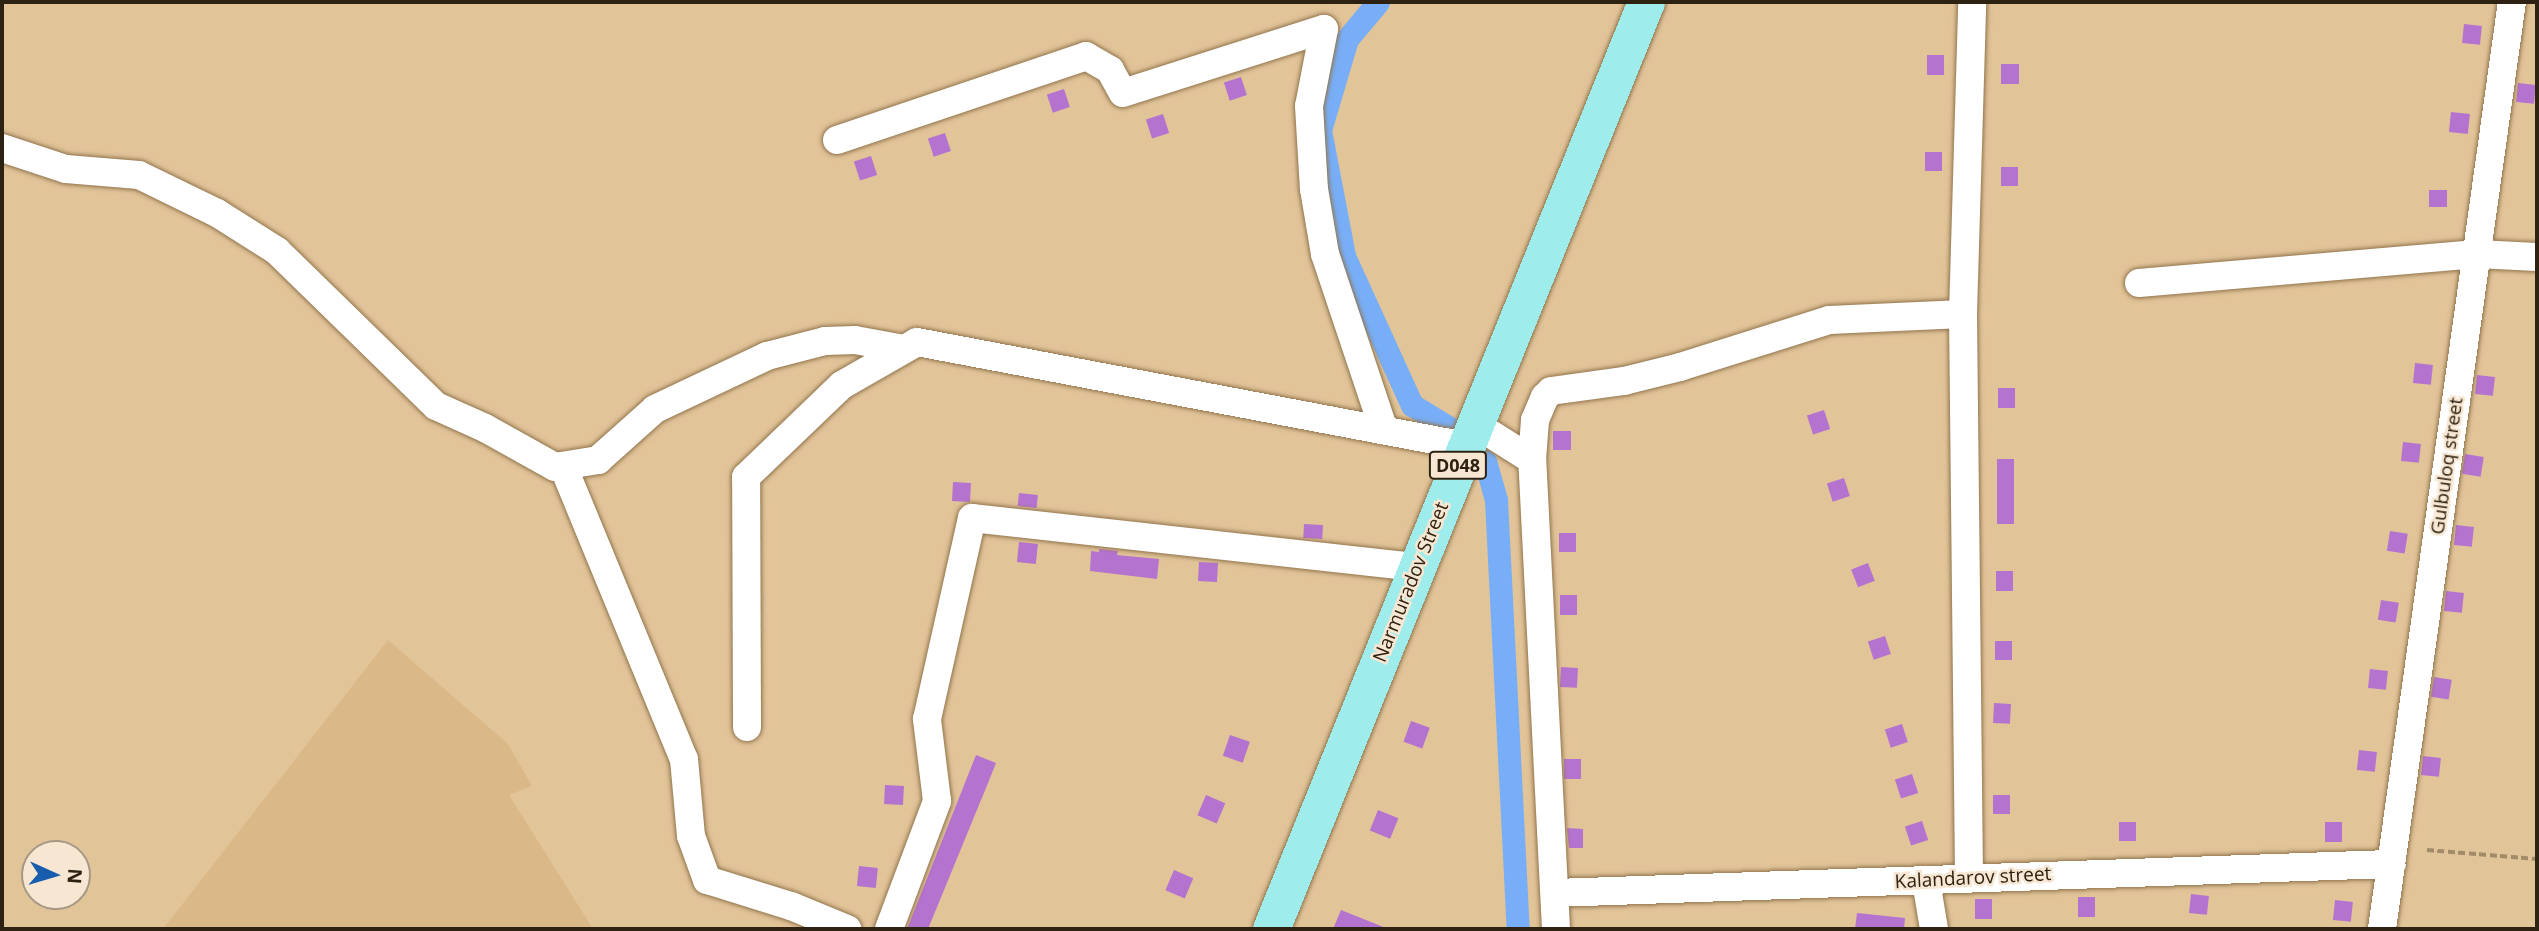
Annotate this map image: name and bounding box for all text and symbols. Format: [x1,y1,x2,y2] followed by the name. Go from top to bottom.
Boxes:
[2426,396,2468,536] street label: Gulbuloq street
[1428,450,1488,480] road number: D048
[1368,499,1454,665] street label: Narmuradov Street
[21,840,91,910] north arrow
[1894,863,2052,893] street label: Kalandarov street
[61,868,88,885] text: N

